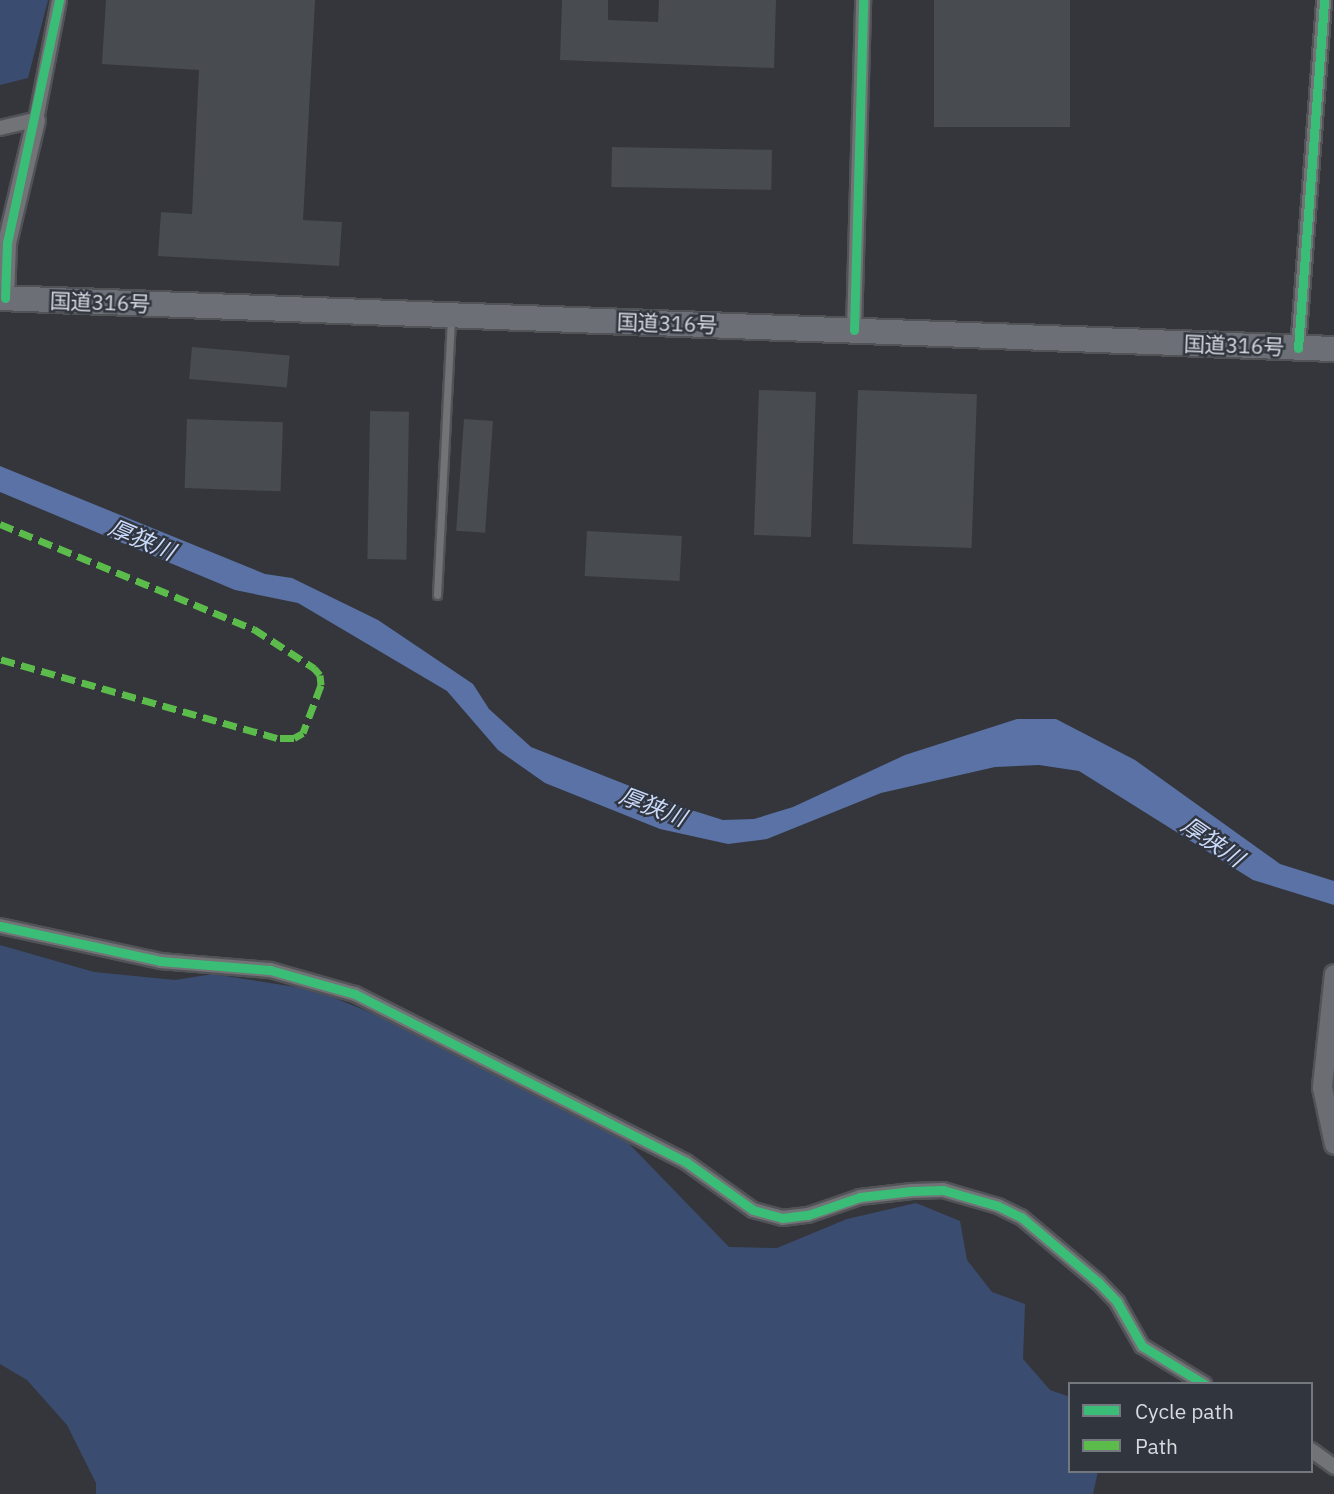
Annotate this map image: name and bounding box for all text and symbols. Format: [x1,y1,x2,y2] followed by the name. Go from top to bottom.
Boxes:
[49,288,151,316] street label: 国道316号
[616,309,718,337] street label: 国道316号
[1183,331,1285,359] street label: 国道316号
[105,513,179,565] water label: 厚狭川
[616,781,690,831] water label: 厚狭川
[1177,810,1249,872] water label: 厚狭川
[1068,1382,1313,1473] legend
[1135,1397,1234,1425] text: Cycle path
[1135,1432,1178,1460] text: Path

